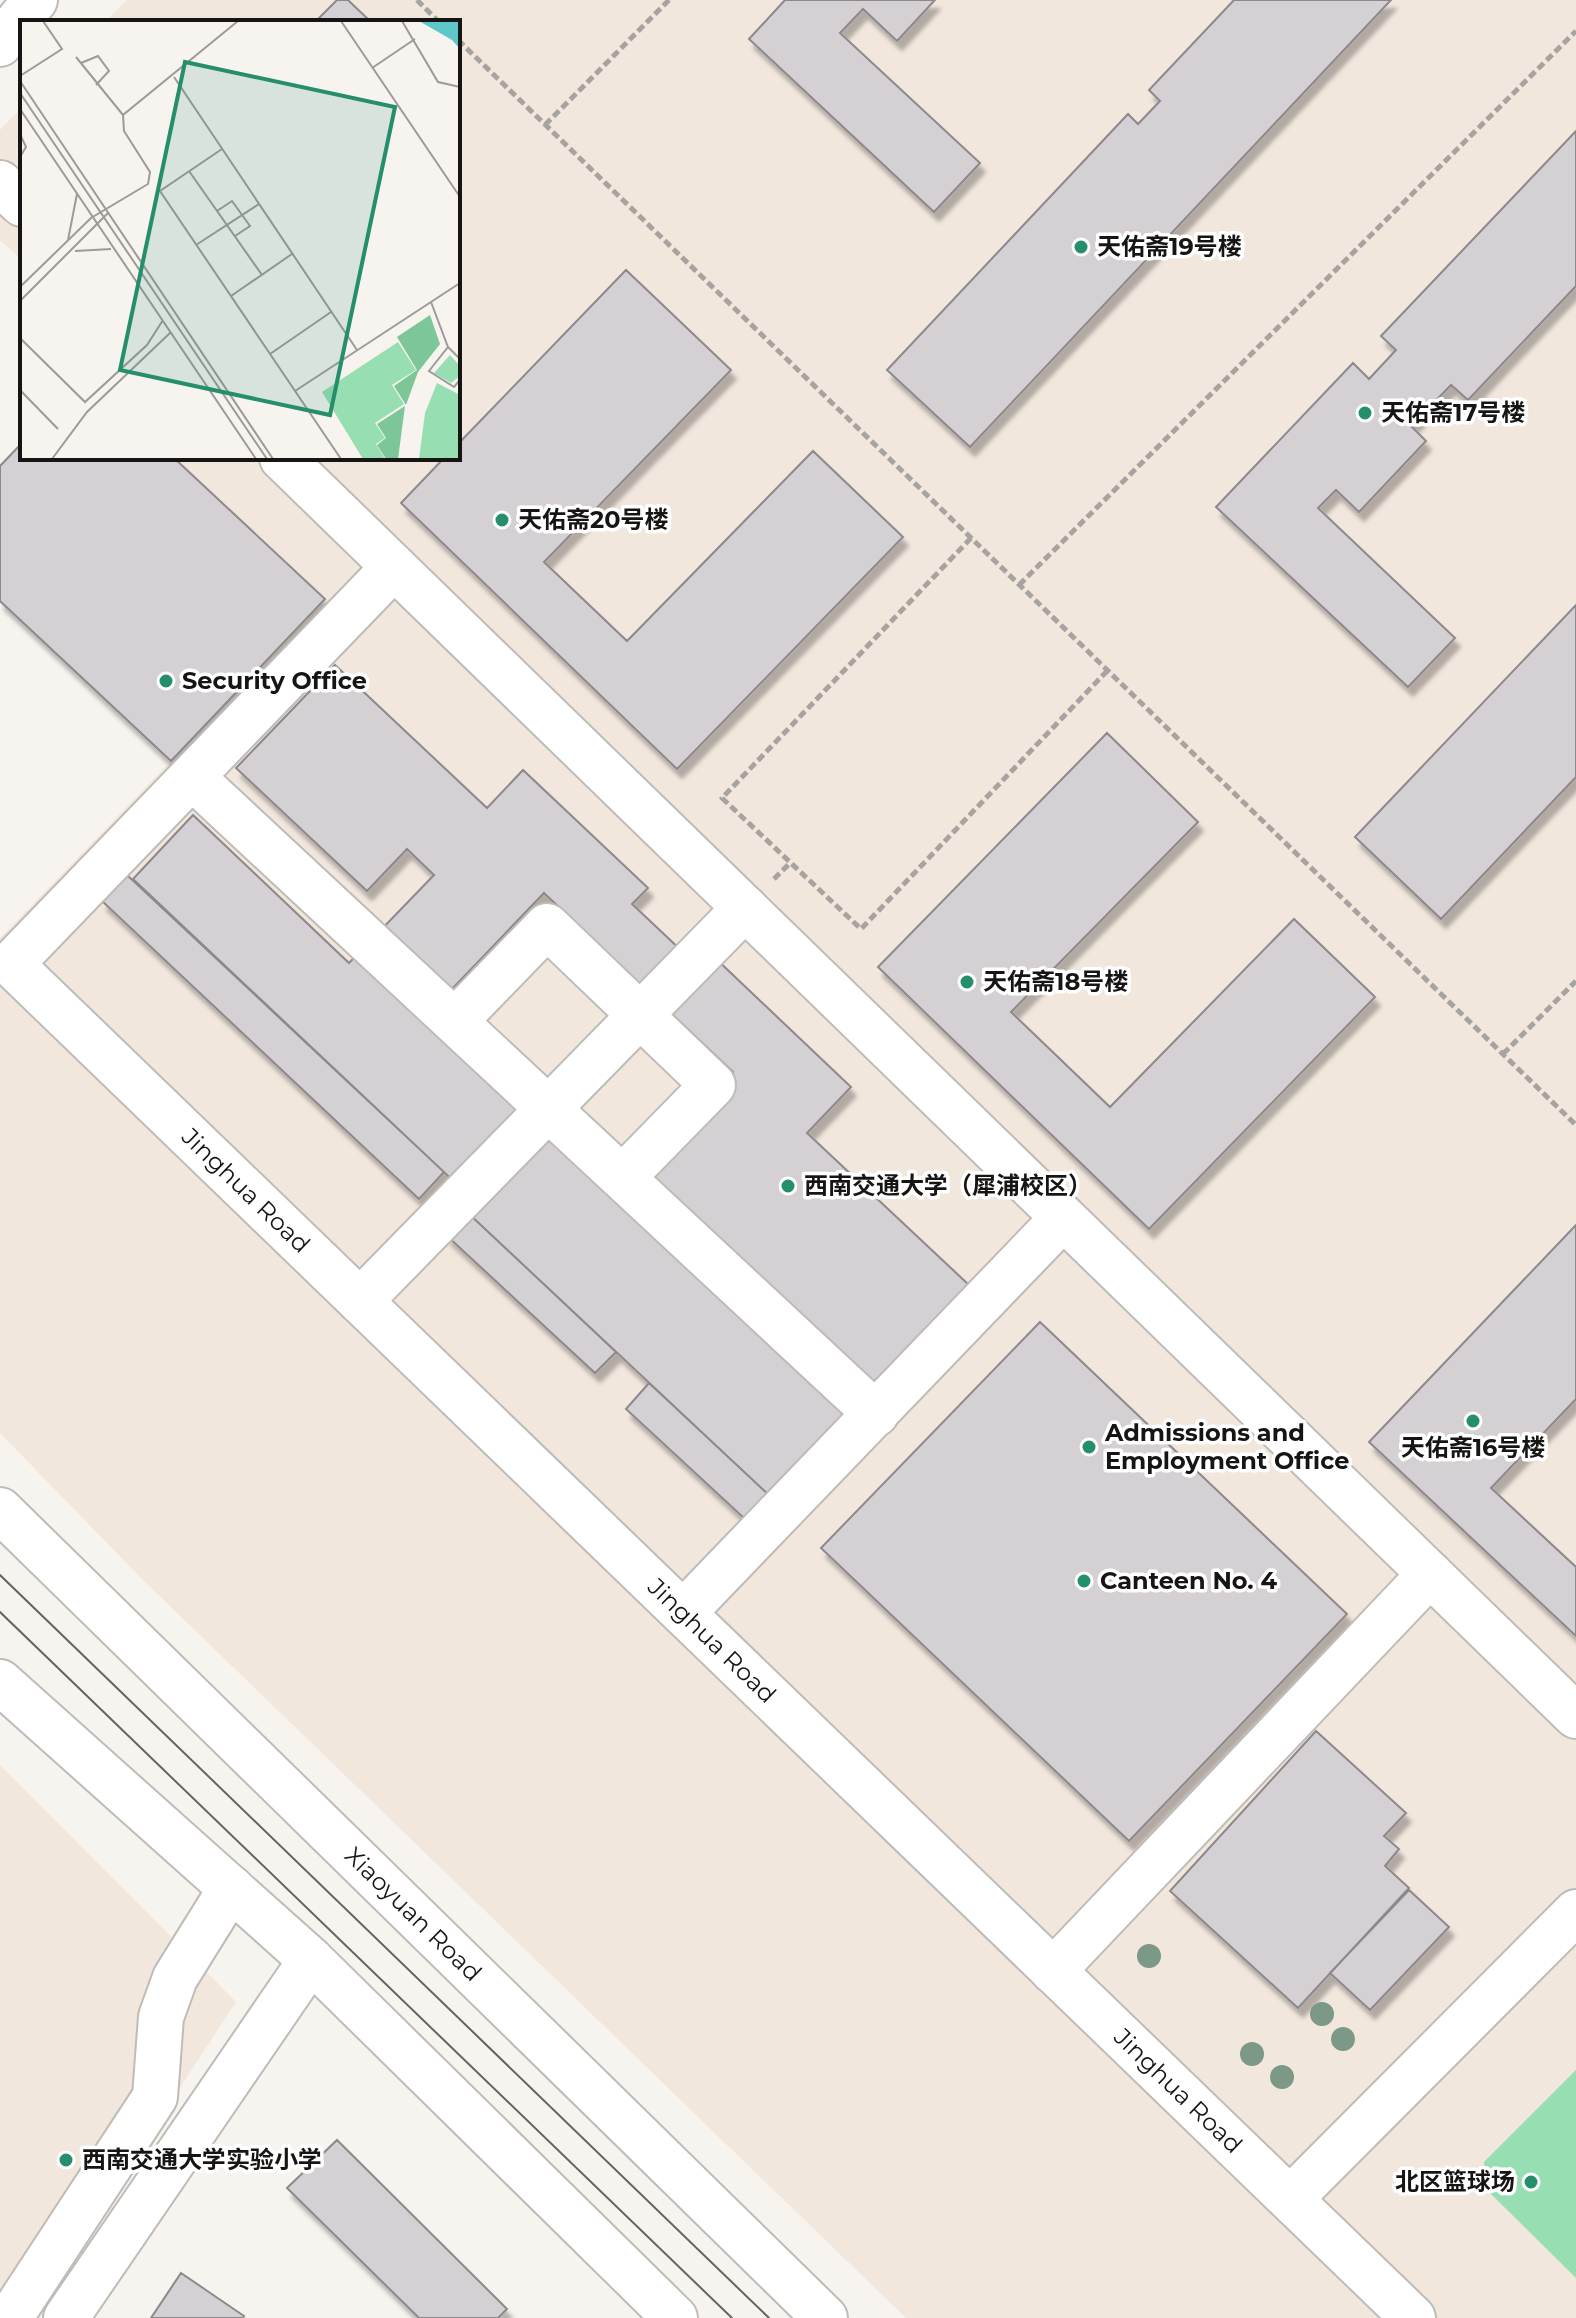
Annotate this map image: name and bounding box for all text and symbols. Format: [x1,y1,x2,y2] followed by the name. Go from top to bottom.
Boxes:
[20,20,460,460] inset map
[1097,232,1242,261] place label: 天佑斋19号楼
[1072,238,1090,256] marker: 天佑斋19号楼
[1381,398,1525,427] place label: 天佑斋17号楼
[1356,404,1374,422] marker: 天佑斋17号楼
[518,505,668,534] place label: 天佑斋20号楼
[493,511,511,529] marker: 天佑斋20号楼
[182,666,367,695] place label: Security Office
[157,672,175,690] marker: Security Office
[983,967,1128,996] place label: 天佑斋18号楼
[958,973,976,991] marker: 天佑斋18号楼
[175,1121,316,1259] street label: Jinghua Road
[804,1171,1092,1200] place label: 西南交通大学（犀浦校区）
[779,1177,797,1195] marker: 西南交通大学（犀浦校区）
[1464,1412,1482,1430] marker: 天佑斋16号楼
[1104,1418,1349,1475] place label: Admissions and Employment Office
[1401,1433,1545,1462] place label: 天佑斋16号楼
[1080,1438,1098,1456] marker: Admissions and Employment Office
[1100,1566,1277,1595] place label: Canteen No. 4
[641,1571,782,1709] street label: Jinghua Road
[1075,1572,1093,1590] marker: Canteen No. 4
[339,1841,488,1987] street label: Xiaoyuan Road
[1108,2022,1248,2159] street label: Jinghua Road
[82,2145,322,2174] place label: 西南交通大学实验小学
[57,2151,75,2169] marker: 西南交通大学实验小学
[1395,2167,1515,2196] place label: 北区篮球场
[1522,2173,1540,2191] marker: 北区篮球场

